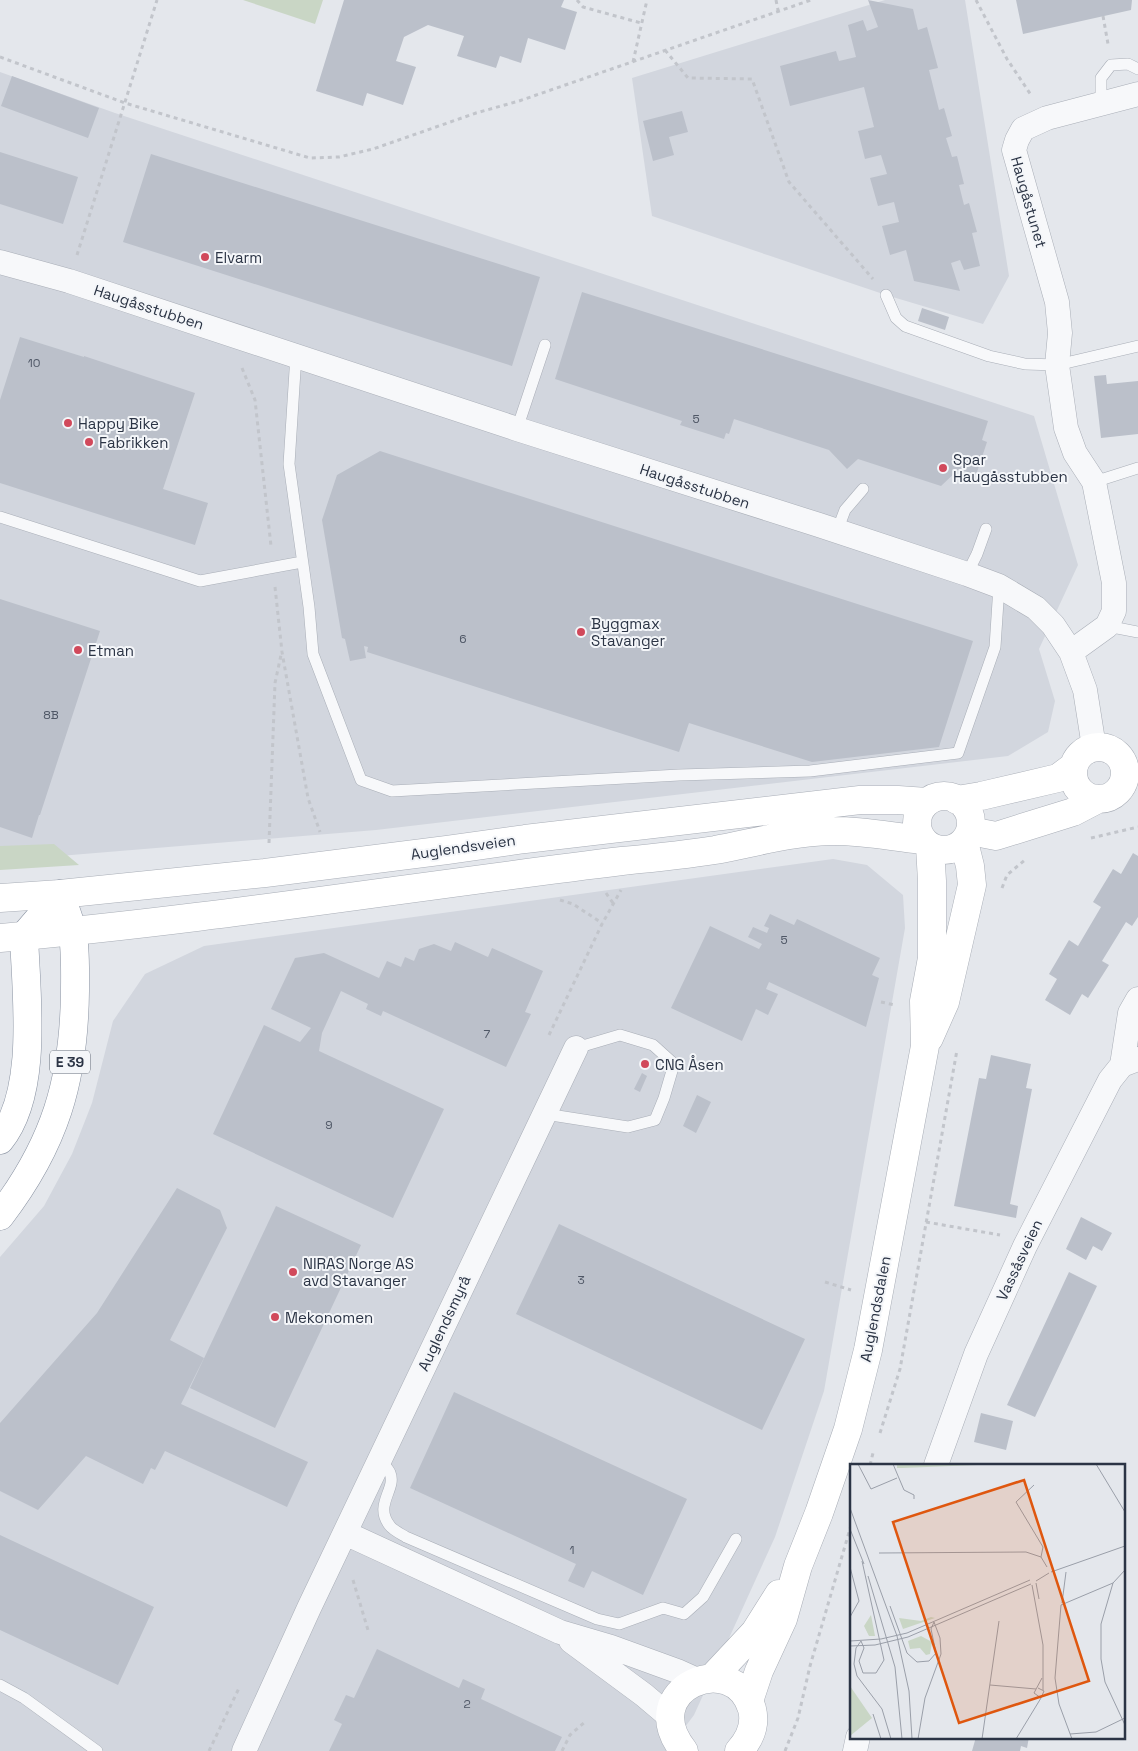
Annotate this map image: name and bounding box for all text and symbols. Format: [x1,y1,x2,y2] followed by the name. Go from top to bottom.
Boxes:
[1007,154,1051,250] street label: Haugåstunet
[215,248,262,267] place label: Elvarm
[199,251,211,263] marker: Elvarm
[91,280,207,334] street label: Haugåsstubben
[28,355,40,371] house number: 10
[692,411,700,427] house number: 5
[78,414,159,433] place label: Happy Bike
[62,417,74,429] marker: Happy Bike
[99,433,168,452] place label: Fabrikken
[83,436,95,448] marker: Fabrikken
[953,450,1068,486] place label: Spar Haugåsstubben
[637,459,753,513] street label: Haugåsstubben
[937,462,949,474] marker: Spar Haugåsstubben
[591,614,665,650] place label: Byggmax Stavanger
[575,626,587,638] marker: Byggmax Stavanger
[459,631,467,647] house number: 6
[88,641,134,660] place label: Etman
[72,644,84,656] marker: Etman
[43,707,59,723] house number: 8B
[409,830,517,864] street label: Auglendsveien
[780,932,788,948] house number: 5
[484,1026,491,1042] house number: 7
[50,1050,90,1074] road number: E 39
[655,1055,724,1074] place label: CNG Åsen
[639,1058,651,1070] marker: CNG Åsen
[325,1117,333,1133] house number: 9
[992,1216,1046,1304] street label: Vassåsveien
[303,1254,414,1290] place label: NIRAS Norge AS avd Stavanger
[855,1254,895,1364] street label: Auglendsdalen
[287,1266,299,1278] marker: NIRAS Norge AS avd Stavanger
[414,1272,475,1374] street label: Auglendsmyrå
[577,1272,585,1288] house number: 3
[285,1308,373,1327] place label: Mekonomen
[269,1311,281,1323] marker: Mekonomen
[850,1464,1126,1738] inset map
[569,1542,575,1558] house number: 1
[463,1696,471,1712] house number: 2

